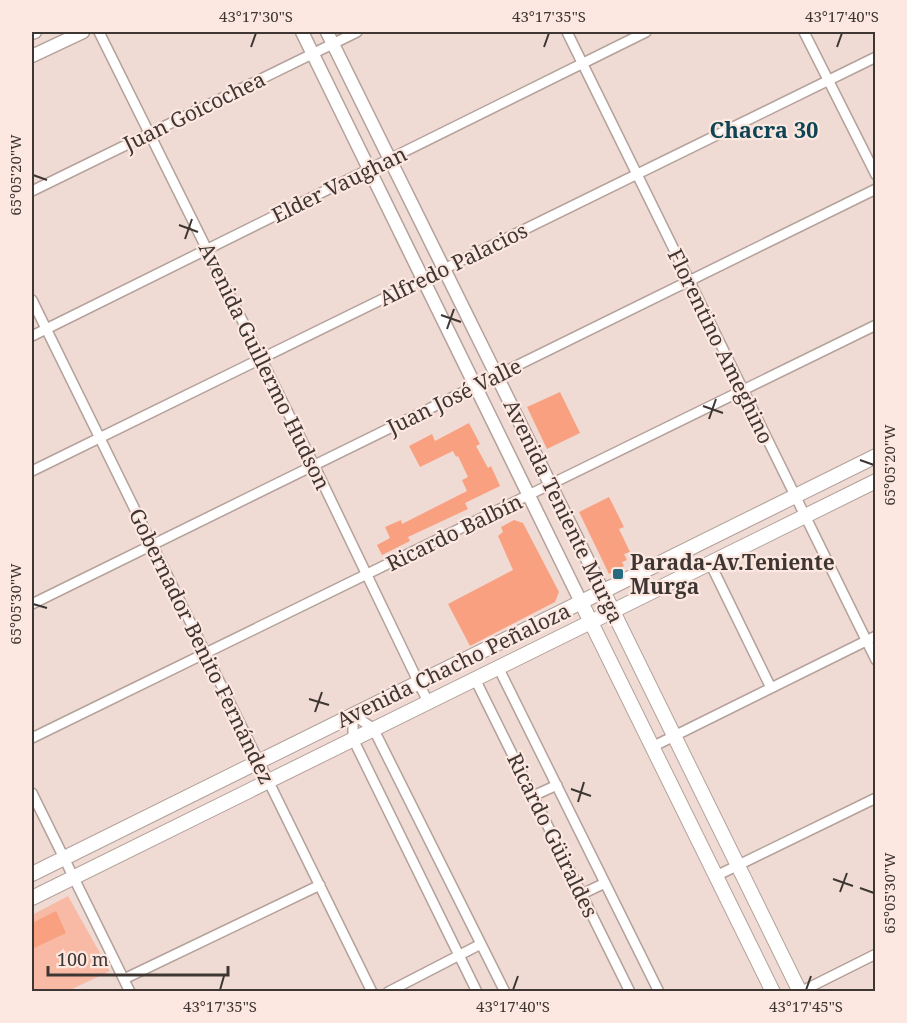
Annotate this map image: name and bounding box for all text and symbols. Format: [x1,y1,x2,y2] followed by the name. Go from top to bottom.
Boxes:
[219,6,293,26] text: 43°17'30"S
[512,6,586,26] text: 43°17'35"S
[805,6,879,26] text: 43°17'40"S
[117,65,270,158] street label: Juan Goicochea
[709,114,819,144] district label: Chacra 30
[5,134,25,216] text: 65°05'20"W
[267,139,411,229] street label: Elder Vaughan
[374,216,532,312] street label: Alfredo Palacios
[193,238,337,494] street label: Avenida Guillermo Hudson
[662,244,780,448] street label: Florentino Ameghino
[381,351,526,441] street label: Juan José Valle
[498,394,630,628] street label: Avenida Teniente Murga
[879,424,899,506] text: 65°05'20"W
[381,487,527,577] street label: Ricardo Balbín
[123,503,281,789] street label: Gobernador Benito Fernández
[630,548,835,600] place label: Parada-Av.Teniente Murga
[5,563,25,645] text: 65°05'30"W
[611,567,625,581] marker: Parada-Av.Teniente Murga
[331,596,575,734] street label: Avenida Chacho Peñaloza
[501,748,605,922] street label: Ricardo Güiraldes
[879,852,899,934] text: 65°05'30"W
[48,939,228,977] scale bar
[57,947,109,971] text: 100 m
[183,996,257,1016] text: 43°17'35"S
[476,996,550,1016] text: 43°17'40"S
[769,996,843,1016] text: 43°17'45"S

